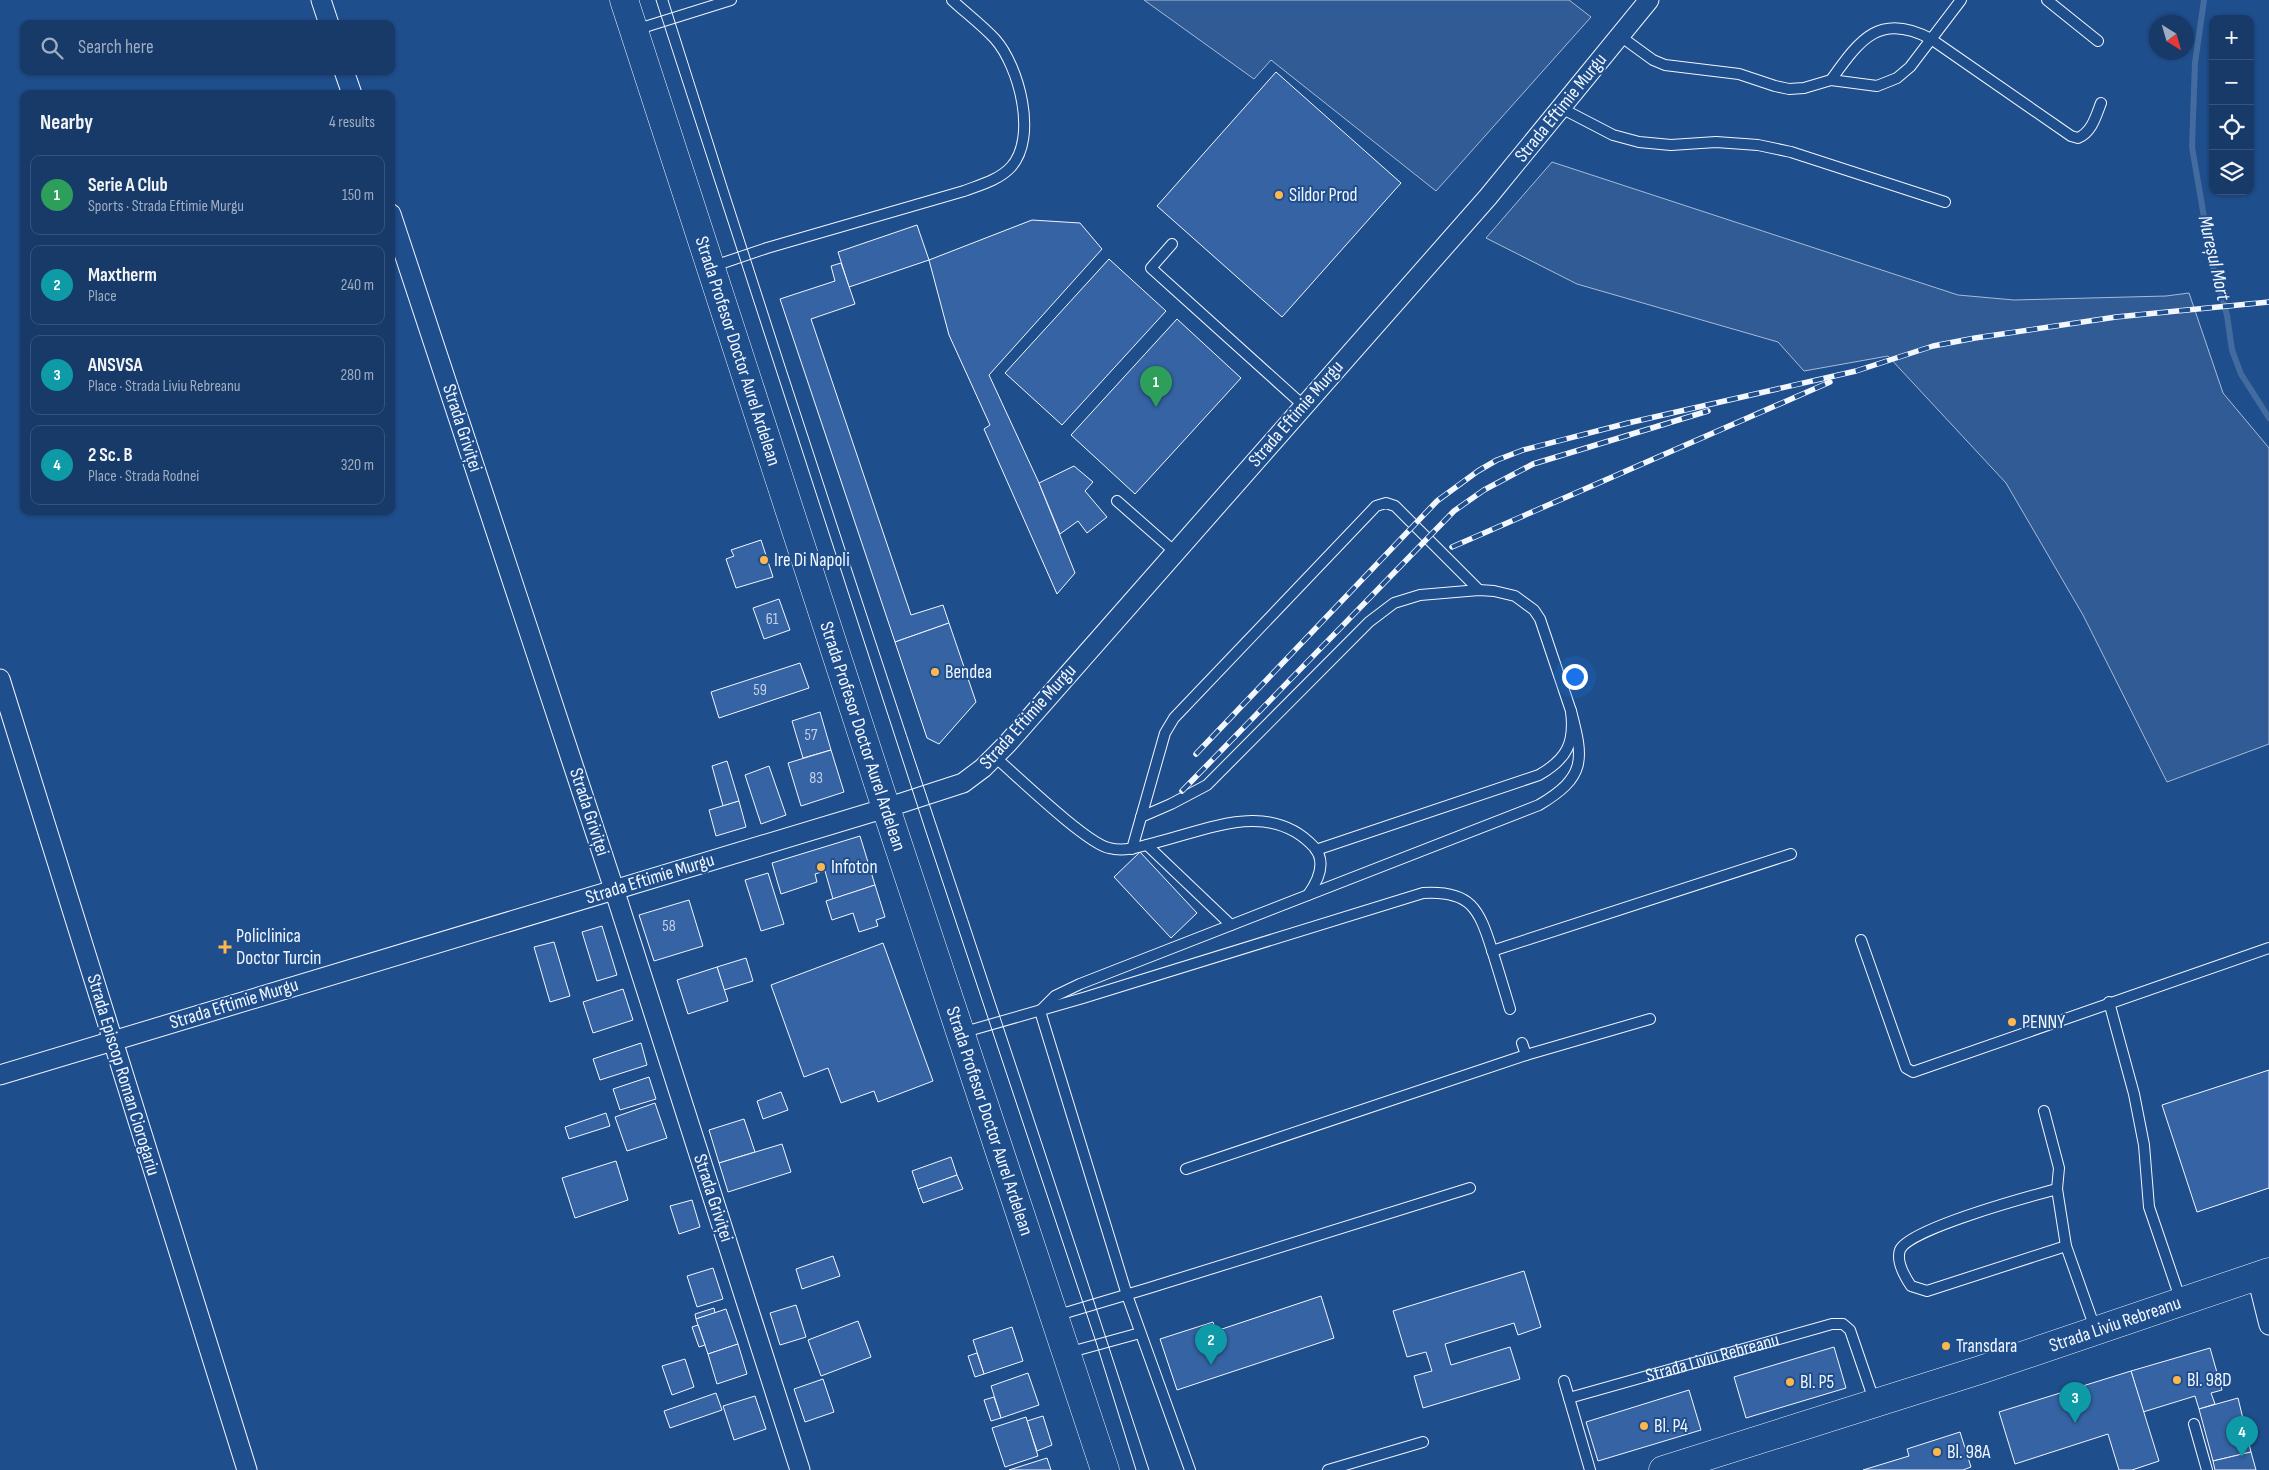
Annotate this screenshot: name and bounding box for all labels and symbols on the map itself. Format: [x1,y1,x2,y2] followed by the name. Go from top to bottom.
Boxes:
[2149,15,2194,60] north arrow
[1510,49,1612,167] street label: Strada Eftimie Murgu
[1289,184,1357,207] place label: Sildor Prod
[1273,189,1285,201] marker: Sildor Prod
[2193,213,2236,304] water label: Mureșul Mort
[690,233,786,469] street label: Strada Profesor Doctor Aurel Ardelean
[1244,356,1348,472] street label: Strada Eftimie Murgu
[1140,366,1172,407] pin: 1
[437,381,487,475] street label: Strada Griviței
[774,549,850,572] place label: Ire Di Napoli
[758,554,770,566] marker: Ire Di Napoli
[766,610,779,629] house number: 61
[815,619,911,854] street label: Strada Profesor Doctor Aurel Ardelean
[975,660,1081,774] street label: Strada Eftimie Murgu
[945,661,992,684] place label: Bendea
[1562,664,1588,690] your location
[929,666,941,678] marker: Bendea
[753,681,767,700] house number: 59
[805,726,818,745] house number: 57
[564,765,614,859] street label: Strada Griviței
[809,769,823,788] house number: 83
[583,849,717,909] street label: Strada Eftimie Murgu
[831,856,878,879] place label: Infoton
[815,861,827,873] marker: Infoton
[662,917,676,936] house number: 58
[236,925,321,970] place label: Policlinica Doctor Turcin
[218,940,232,954] marker: Policlinica Doctor Turcin
[81,972,165,1178] street label: Strada Episcop Roman Ciorogariu
[167,974,301,1034] street label: Strada Eftimie Murgu
[941,1003,1038,1238] street label: Strada Profesor Doctor Aurel Ardelean
[2022,1011,2065,1034] place label: PENNY
[2006,1016,2018,1028] marker: PENNY
[688,1151,738,1245] street label: Strada Griviței
[2046,1291,2184,1357] street label: Strada Liviu Rebreanu
[1195,1324,1227,1365] pin: 2
[1643,1328,1782,1387] street label: Strada Liviu Rebreanu
[1956,1335,2017,1358] place label: Transdara
[1940,1340,1952,1352] marker: Transdara
[2187,1369,2232,1392] place label: Bl. 98D
[1800,1371,1834,1394] place label: Bl. P5
[2171,1374,2183,1386] marker: Bl. 98D
[1784,1376,1796,1388] marker: Bl. P5
[2059,1382,2091,1423] pin: 3
[1654,1415,1688,1438] place label: Bl. P4
[2226,1416,2258,1457] pin: 4
[1638,1420,1650,1432] marker: Bl. P4
[1947,1441,1991,1464] place label: Bl. 98A
[1931,1446,1943,1458] marker: Bl. 98A

